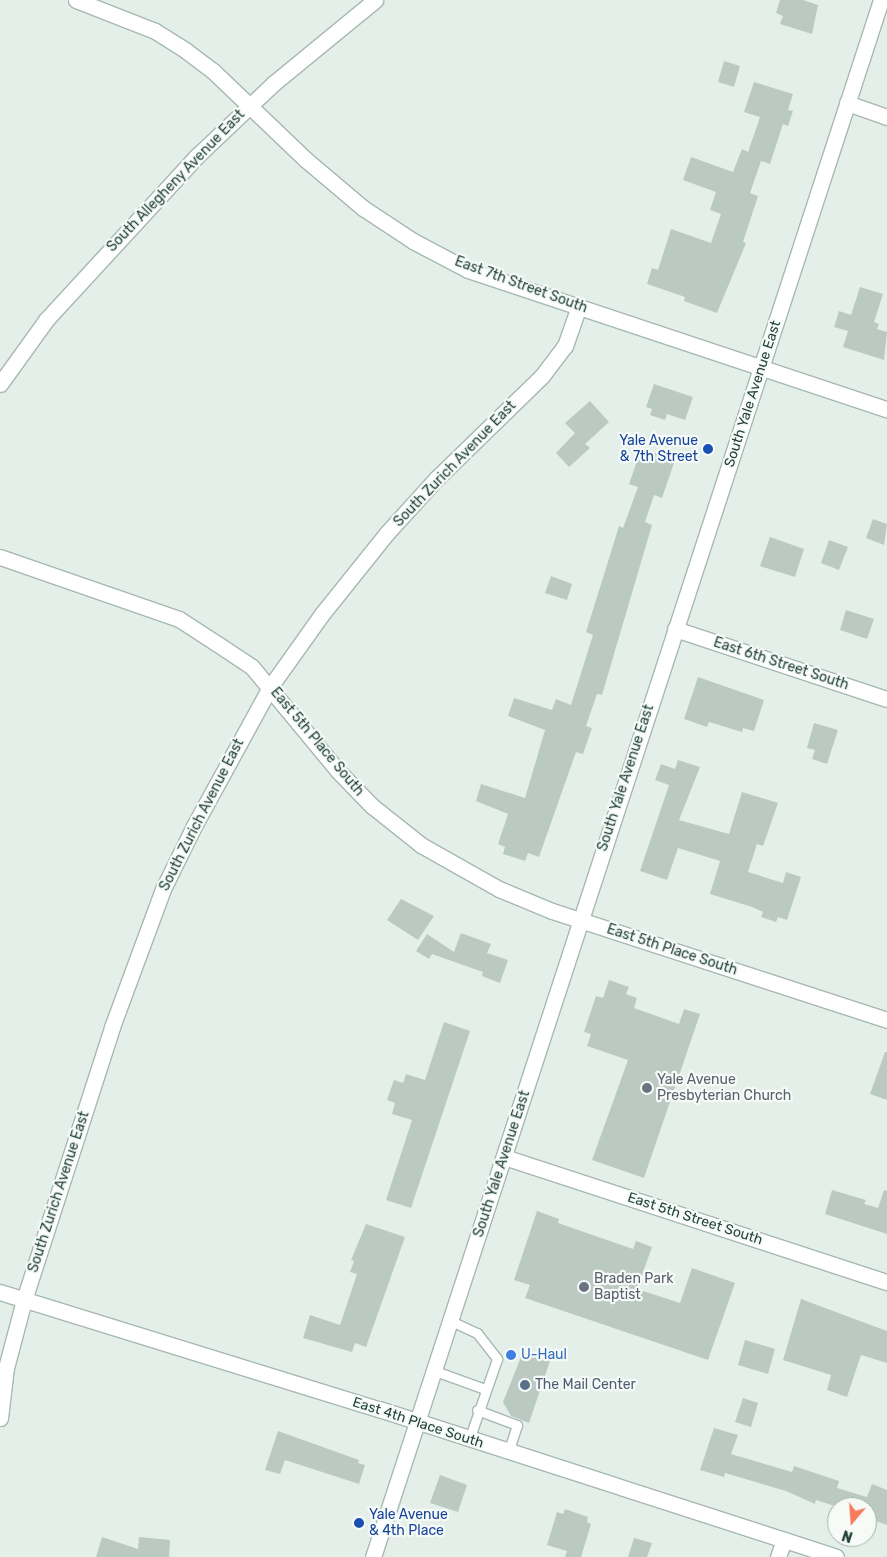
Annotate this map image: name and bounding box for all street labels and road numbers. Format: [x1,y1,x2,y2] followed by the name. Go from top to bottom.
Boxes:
[103,106,249,256] street label: South Allegheny Avenue East
[452,253,590,317] street label: East 7th Street South
[721,318,785,470] street label: South Yale Avenue East
[390,397,520,531] street label: South Zurich Avenue East
[711,634,851,694] street label: East 6th Street South
[267,684,367,800] street label: East 5th Place South
[594,702,658,854] street label: South Yale Avenue East
[156,736,248,894] street label: South Zurich Avenue East
[605,921,739,979] street label: East 5th Place South
[470,1088,534,1240] street label: South Yale Avenue East
[25,1109,93,1275] street label: South Zurich Avenue East
[625,1189,765,1249] street label: East 5th Street South
[350,1394,486,1452] street label: East 4th Place South

